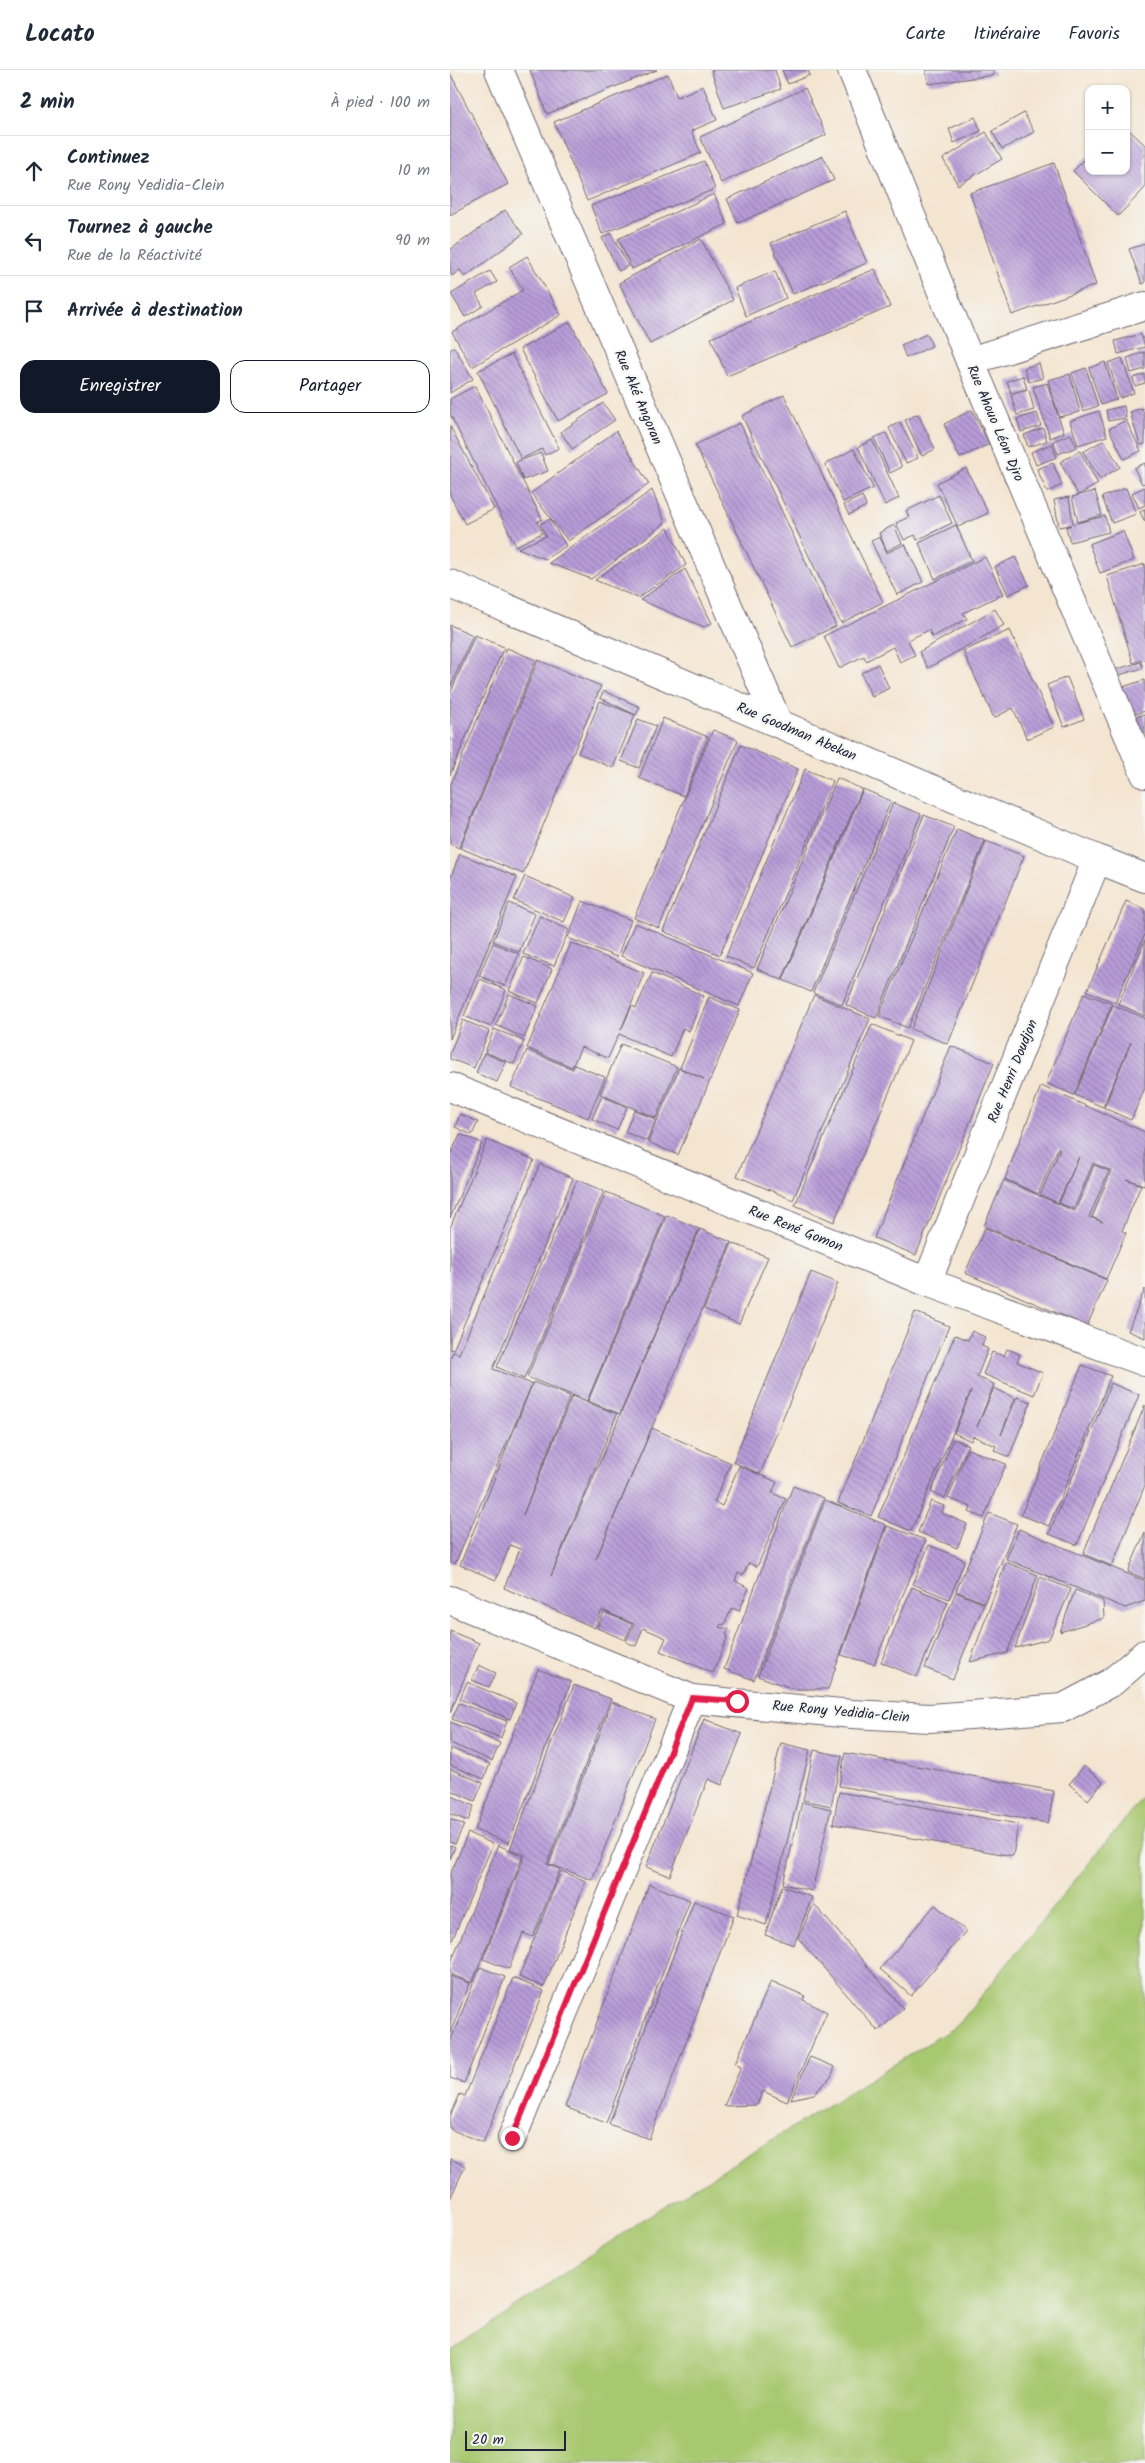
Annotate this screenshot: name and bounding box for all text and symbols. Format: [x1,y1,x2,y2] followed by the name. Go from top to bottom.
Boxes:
[25,15,95,54] text: Locato
[905,20,945,49] text: Carte
[973,20,1040,49] text: Itinéraire
[1068,20,1120,49] text: Favoris
[1085,85,1130,175] map controls
[1085,85,1130,130] button: +
[20,86,75,119] text: 2 min
[330,90,430,115] text: À pied · 100 m
[1085,130,1130,175] button: −
[67,143,150,173] text: Continuez
[20,157,48,185] icon: ahead
[398,158,430,183] text: 10 m
[67,173,225,198] text: Rue Rony Yedidia-Clein
[67,213,213,243] text: Tournez à gauche
[20,227,48,255] icon: left
[395,228,430,253] text: 90 m
[67,243,202,268] text: Rue de la Réactivité
[67,296,243,326] text: Arrivée à destination
[20,297,48,325] icon: arrive
[608,346,668,448] street label: Rue Aké Angoran
[20,360,220,413] button: Enregistrer
[230,360,430,413] button: Partager
[961,362,1030,485] street label: Rue Ahouo Léon Djro
[733,697,860,767] street label: Rue Goodman Abekan
[982,1016,1044,1126] street label: Rue Henri Doudjon
[745,1200,846,1258] street label: Rue René Gomon
[726,1690,749,1713] route start
[771,1695,911,1729] street label: Rue Rony Yedidia-Clein
[501,2127,524,2150] route end
[465,2428,566,2451] scale bar
[472,2429,504,2451] text: 20 m

